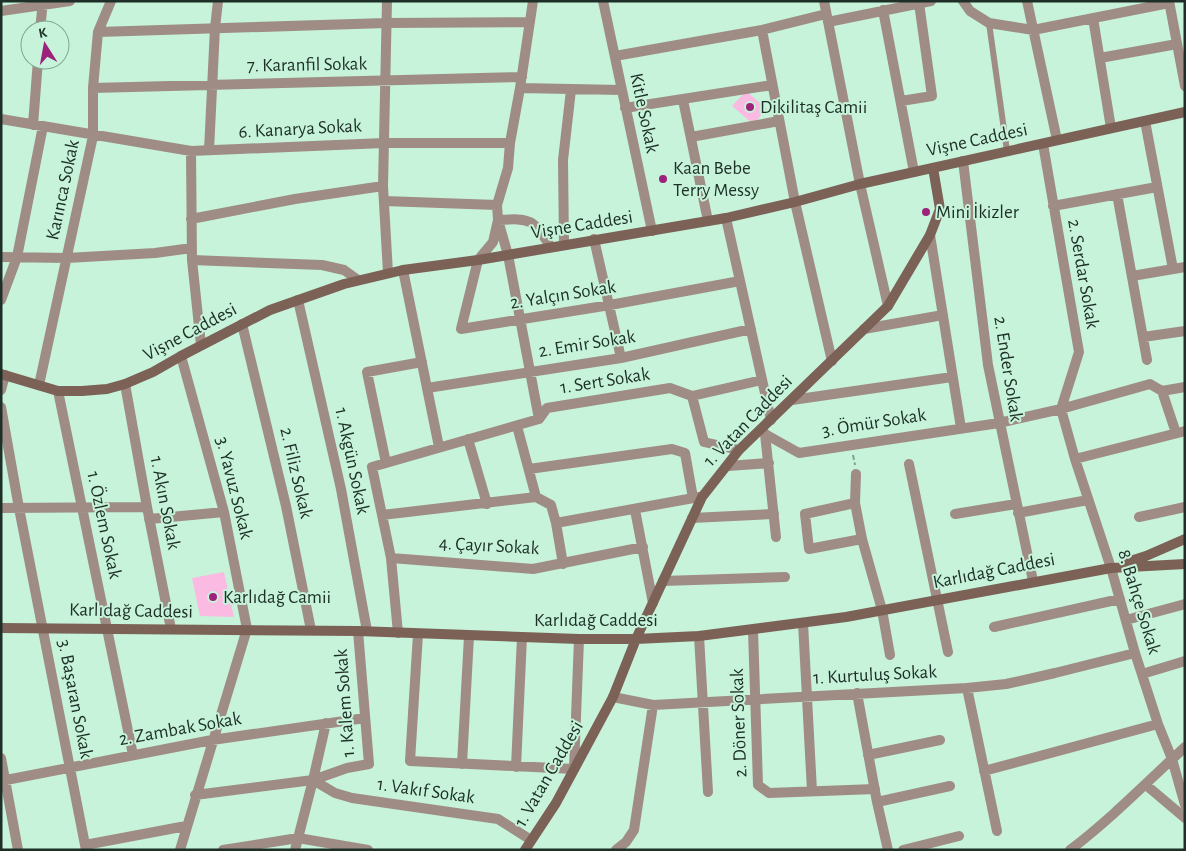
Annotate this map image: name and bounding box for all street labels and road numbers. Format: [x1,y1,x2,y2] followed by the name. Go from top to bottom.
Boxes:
[247,54,368,76] street label: 7. Karanfil Sokak
[626,71,662,155] street label: Kitle Sokak
[238,116,362,142] street label: 6. Kanarya Sokak
[925,120,1029,160] street label: Vişne Caddesi
[43,138,83,242] street label: Karınca Sokak
[530,208,634,242] street label: Vişne Caddesi
[1064,218,1102,331] street label: 2. Serdar Sokak
[509,277,618,313] street label: 2. Yalçın Sokak
[140,299,240,365] street label: Vişne Caddesi
[990,315,1026,423] street label: 2. Ender Sokak
[537,327,637,361] street label: 2. Emir Sokak
[559,364,651,397] street label: 1. Sert Sokak
[700,372,796,470] street label: 1. Vatan Caddesi
[821,404,928,441] street label: 3. Ömür Sokak
[331,406,373,516] street label: 1. Akgün Sokak
[276,426,316,521] street label: 2. Filiz Sokak
[212,435,256,542] street label: 3. Yavuz Sokak
[147,455,183,552] street label: 1. Akın Sokak
[83,469,126,581] street label: 1. Özlem Sokak
[438,534,540,558] street label: 4. Çayır Sokak
[1114,547,1164,657] street label: 8. Bahçe Sokak
[931,550,1057,592] street label: Karlıdağ Caddesi
[69,600,193,622] street label: Karlıdağ Caddesi
[534,611,658,630] street label: Karlıdağ Caddesi
[54,638,96,761] street label: 3. Başaran Sokak
[332,648,358,758] street label: 1. Kalem Sokak
[813,662,938,688] street label: 1. Kurtuluş Sokak
[728,668,750,778] street label: 2. Döner Sokak
[117,709,243,749] street label: 2. Zambak Sokak
[511,718,587,830] street label: 1. Vatan Caddesi
[376,775,476,807] street label: 1. Vakıf Sokak

